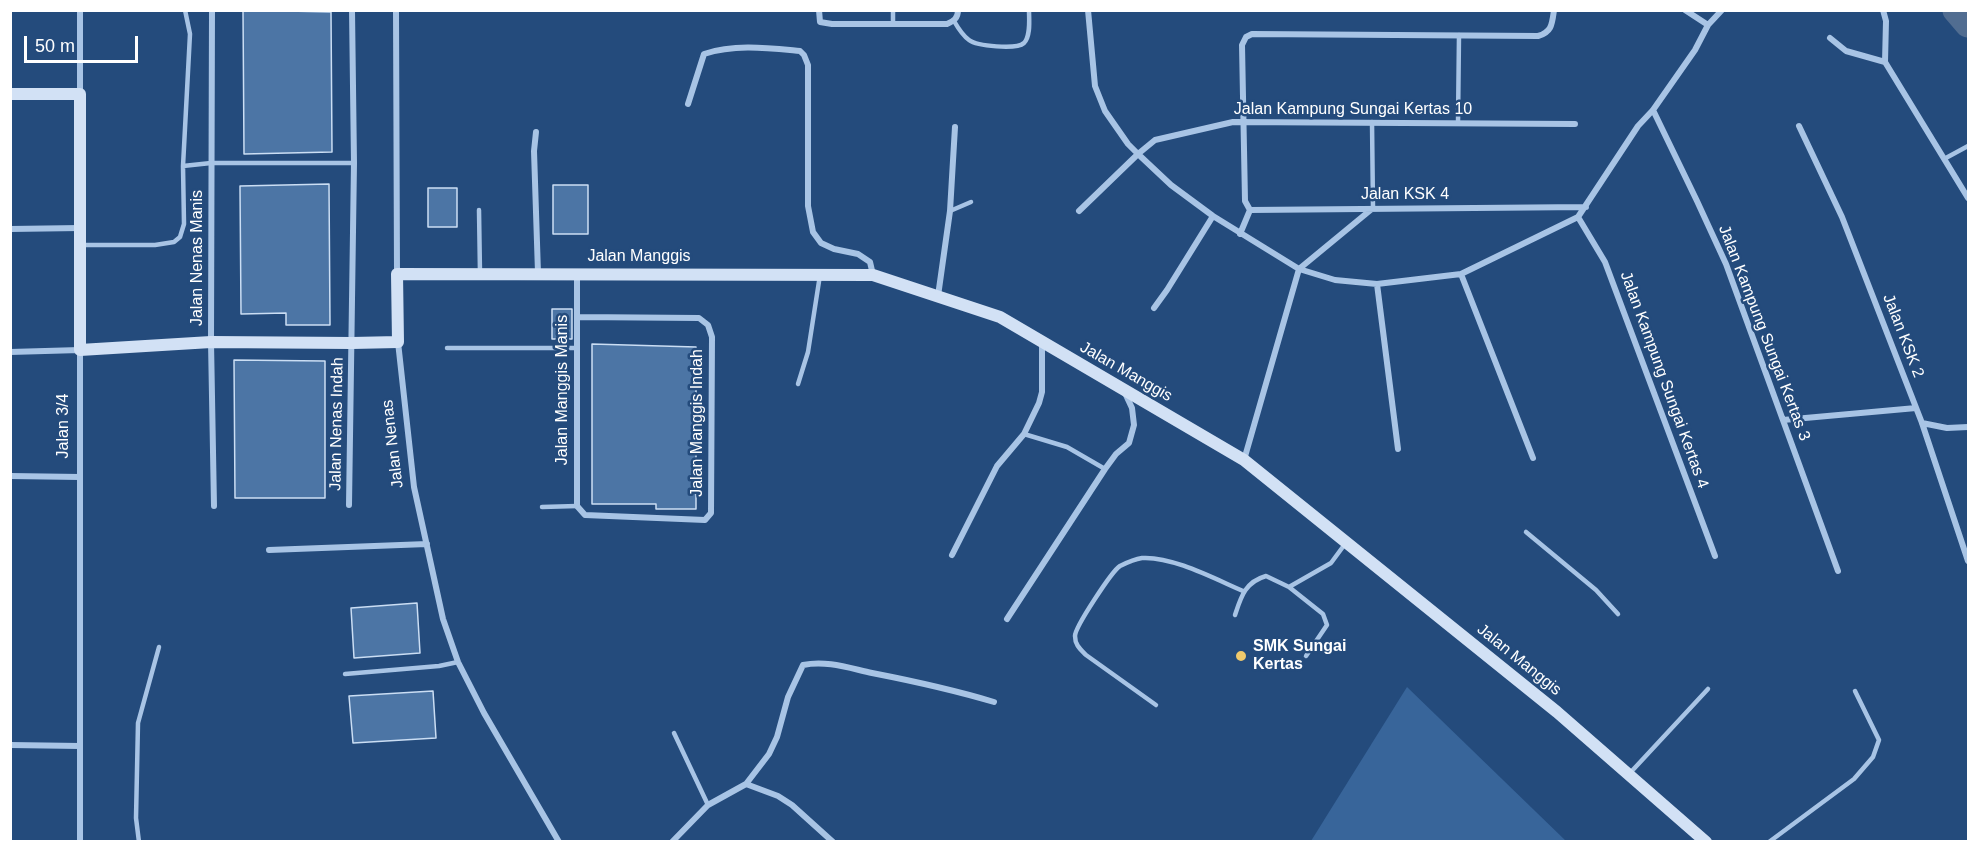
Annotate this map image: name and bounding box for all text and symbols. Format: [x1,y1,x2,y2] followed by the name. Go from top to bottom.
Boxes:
[27,24,141,62] scale bar
[35,36,75,56] text: 50 m
[1234,100,1472,120] street label: Jalan Kampung Sungai Kertas 10
[1361,185,1449,205] street label: Jalan KSK 4
[188,190,208,326] street label: Jalan Nenas Manis
[1714,222,1814,444] street label: Jalan Kampung Sungai Kertas 3
[587,247,691,267] street label: Jalan Manggis
[1616,269,1712,491] street label: Jalan Kampung Sungai Kertas 4
[1878,291,1928,381] street label: Jalan KSK 2
[553,315,573,465] street label: Jalan Manggis Manis
[1077,338,1175,406] street label: Jalan Manggis
[688,349,708,497] street label: Jalan Manggis Indah
[326,357,348,491] street label: Jalan Nenas Indah
[54,394,74,458] street label: Jalan 3/4
[378,399,408,489] street label: Jalan Nenas
[1473,620,1565,700] street label: Jalan Manggis
[1253,637,1346,675] place label: SMK Sungai Kertas
[1234,649,1248,663] marker: SMK Sungai Kertas

